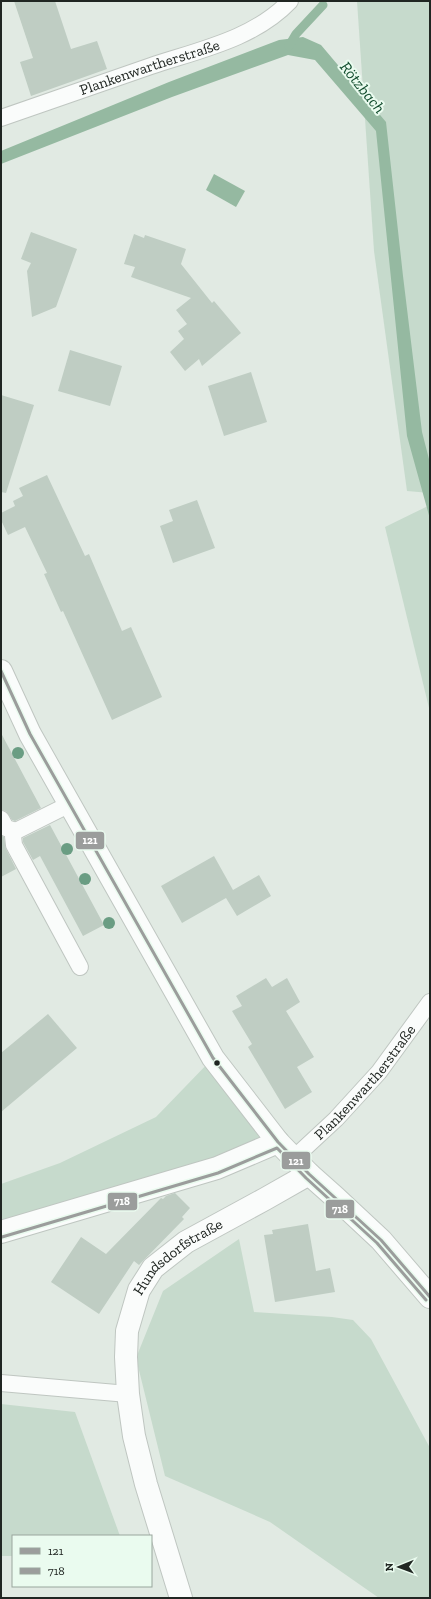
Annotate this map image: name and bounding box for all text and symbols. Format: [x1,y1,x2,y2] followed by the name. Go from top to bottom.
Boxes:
[77,36,222,99] street label: Plankenwartherstraße
[336,58,389,117] water label: Rötzbach
[75,831,105,850] line badge: 121
[83,834,98,847] text: 121
[310,1021,419,1144] street label: Plankenwartherstraße
[212,1058,222,1068] unlabelled marker
[281,1151,311,1170] line badge: 121
[289,1155,304,1168] text: 121
[107,1192,138,1211] line badge: 718
[114,1195,130,1208] text: 718
[325,1199,355,1219] line badge: 718
[332,1203,348,1216] text: 718
[129,1215,226,1298] street label: Hundsdorfstraße
[12,1535,152,1587] legend
[48,1544,64,1558] text: 121
[379,1547,419,1587] north arrow
[383,1562,396,1571] text: N
[48,1564,65,1578] text: 718

